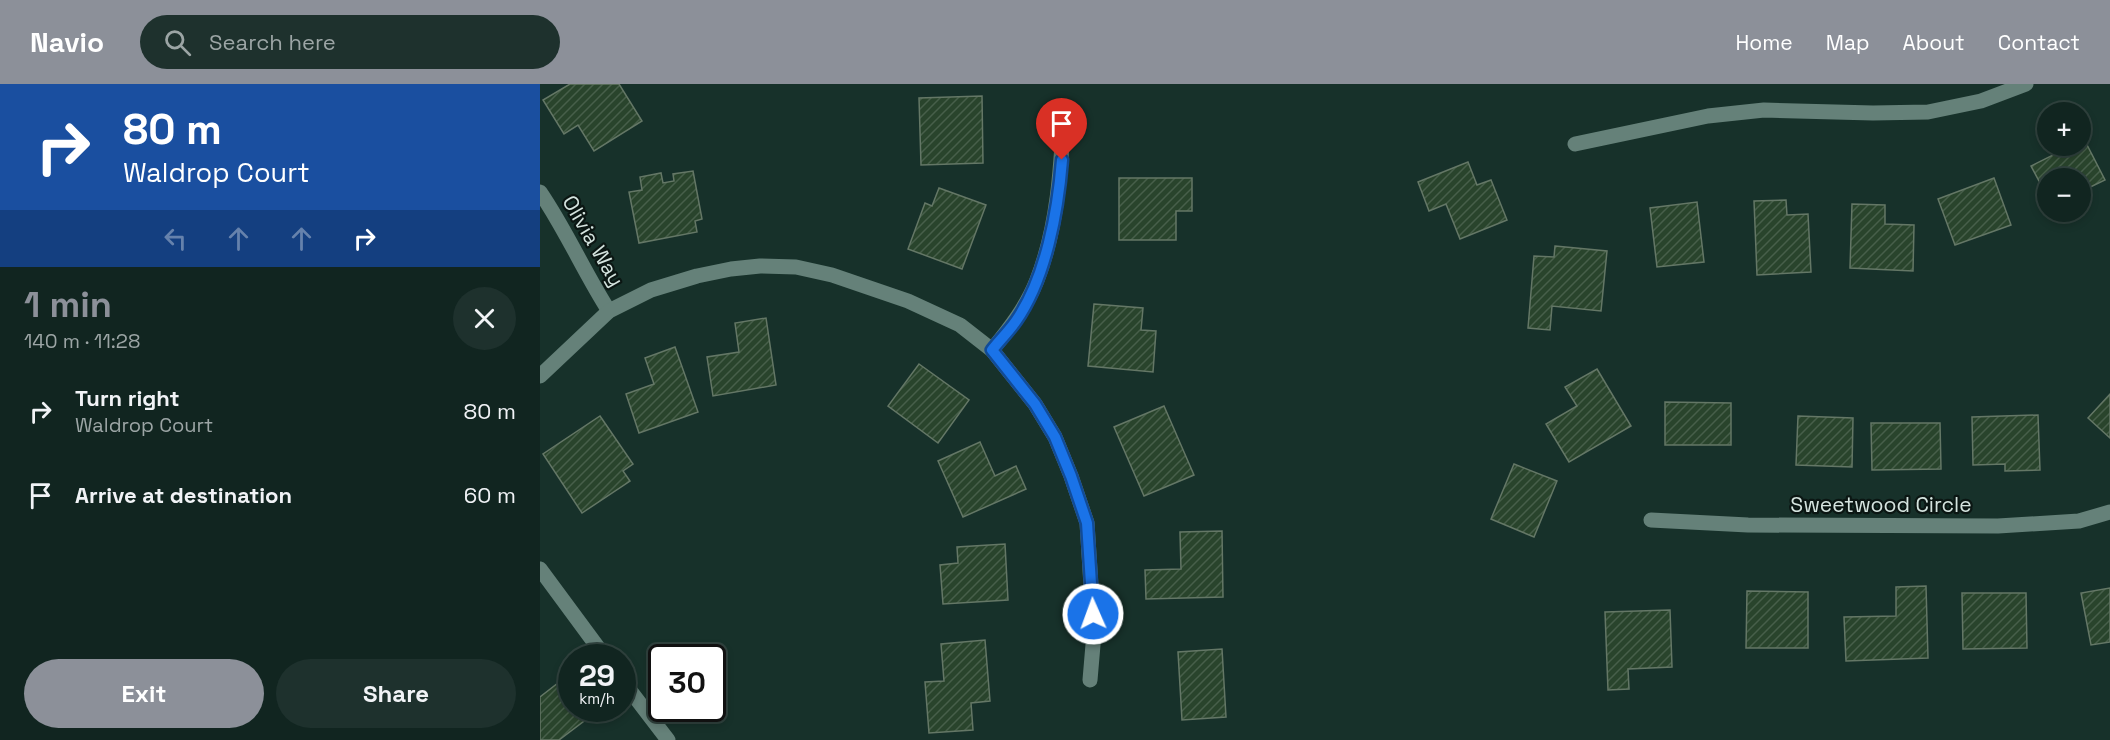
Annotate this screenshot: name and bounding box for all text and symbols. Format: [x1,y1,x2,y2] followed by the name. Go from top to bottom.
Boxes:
[140,15,560,69] search box
[30,24,104,60] text: Navio
[161,26,194,59] icon: search
[209,28,336,56] text: Search here
[1735,29,1793,56] text: Home
[1826,29,1870,56] text: Map
[1903,29,1965,56] text: About
[1998,29,2080,56] text: Contact
[1036,98,1087,160] pin
[2037,102,2091,222] map controls
[2037,102,2091,156] button: +
[123,103,222,156] text: 80 m
[1045,107,1078,140] icon: arrive
[24,108,102,186] icon: right
[123,155,310,190] text: Waldrop Court
[2037,168,2091,222] button: −
[557,190,630,291] street label: Olivia Way
[159,222,192,255] icon: left
[222,222,255,255] icon: ahead
[285,222,318,255] icon: ahead
[348,222,381,255] icon: right
[24,282,112,328] text: 1 min
[453,287,516,350] button: close
[24,328,140,354] text: 140 m · 11:28
[75,384,180,412] text: Turn right
[24,395,57,428] icon: right
[464,397,516,425] text: 80 m
[75,412,213,438] text: Waldrop Court
[24,479,57,512] icon: arrive
[75,481,292,509] text: Arrive at destination
[464,481,516,509] text: 60 m
[1790,491,1972,518] street label: Sweetwood Circle
[1061,582,1125,646] position arrow
[648,644,726,722] speed limit sign: 30
[579,656,615,695] text: 29
[24,659,264,728] button: Exit
[276,659,516,728] button: Share
[579,689,615,708] text: km/h

